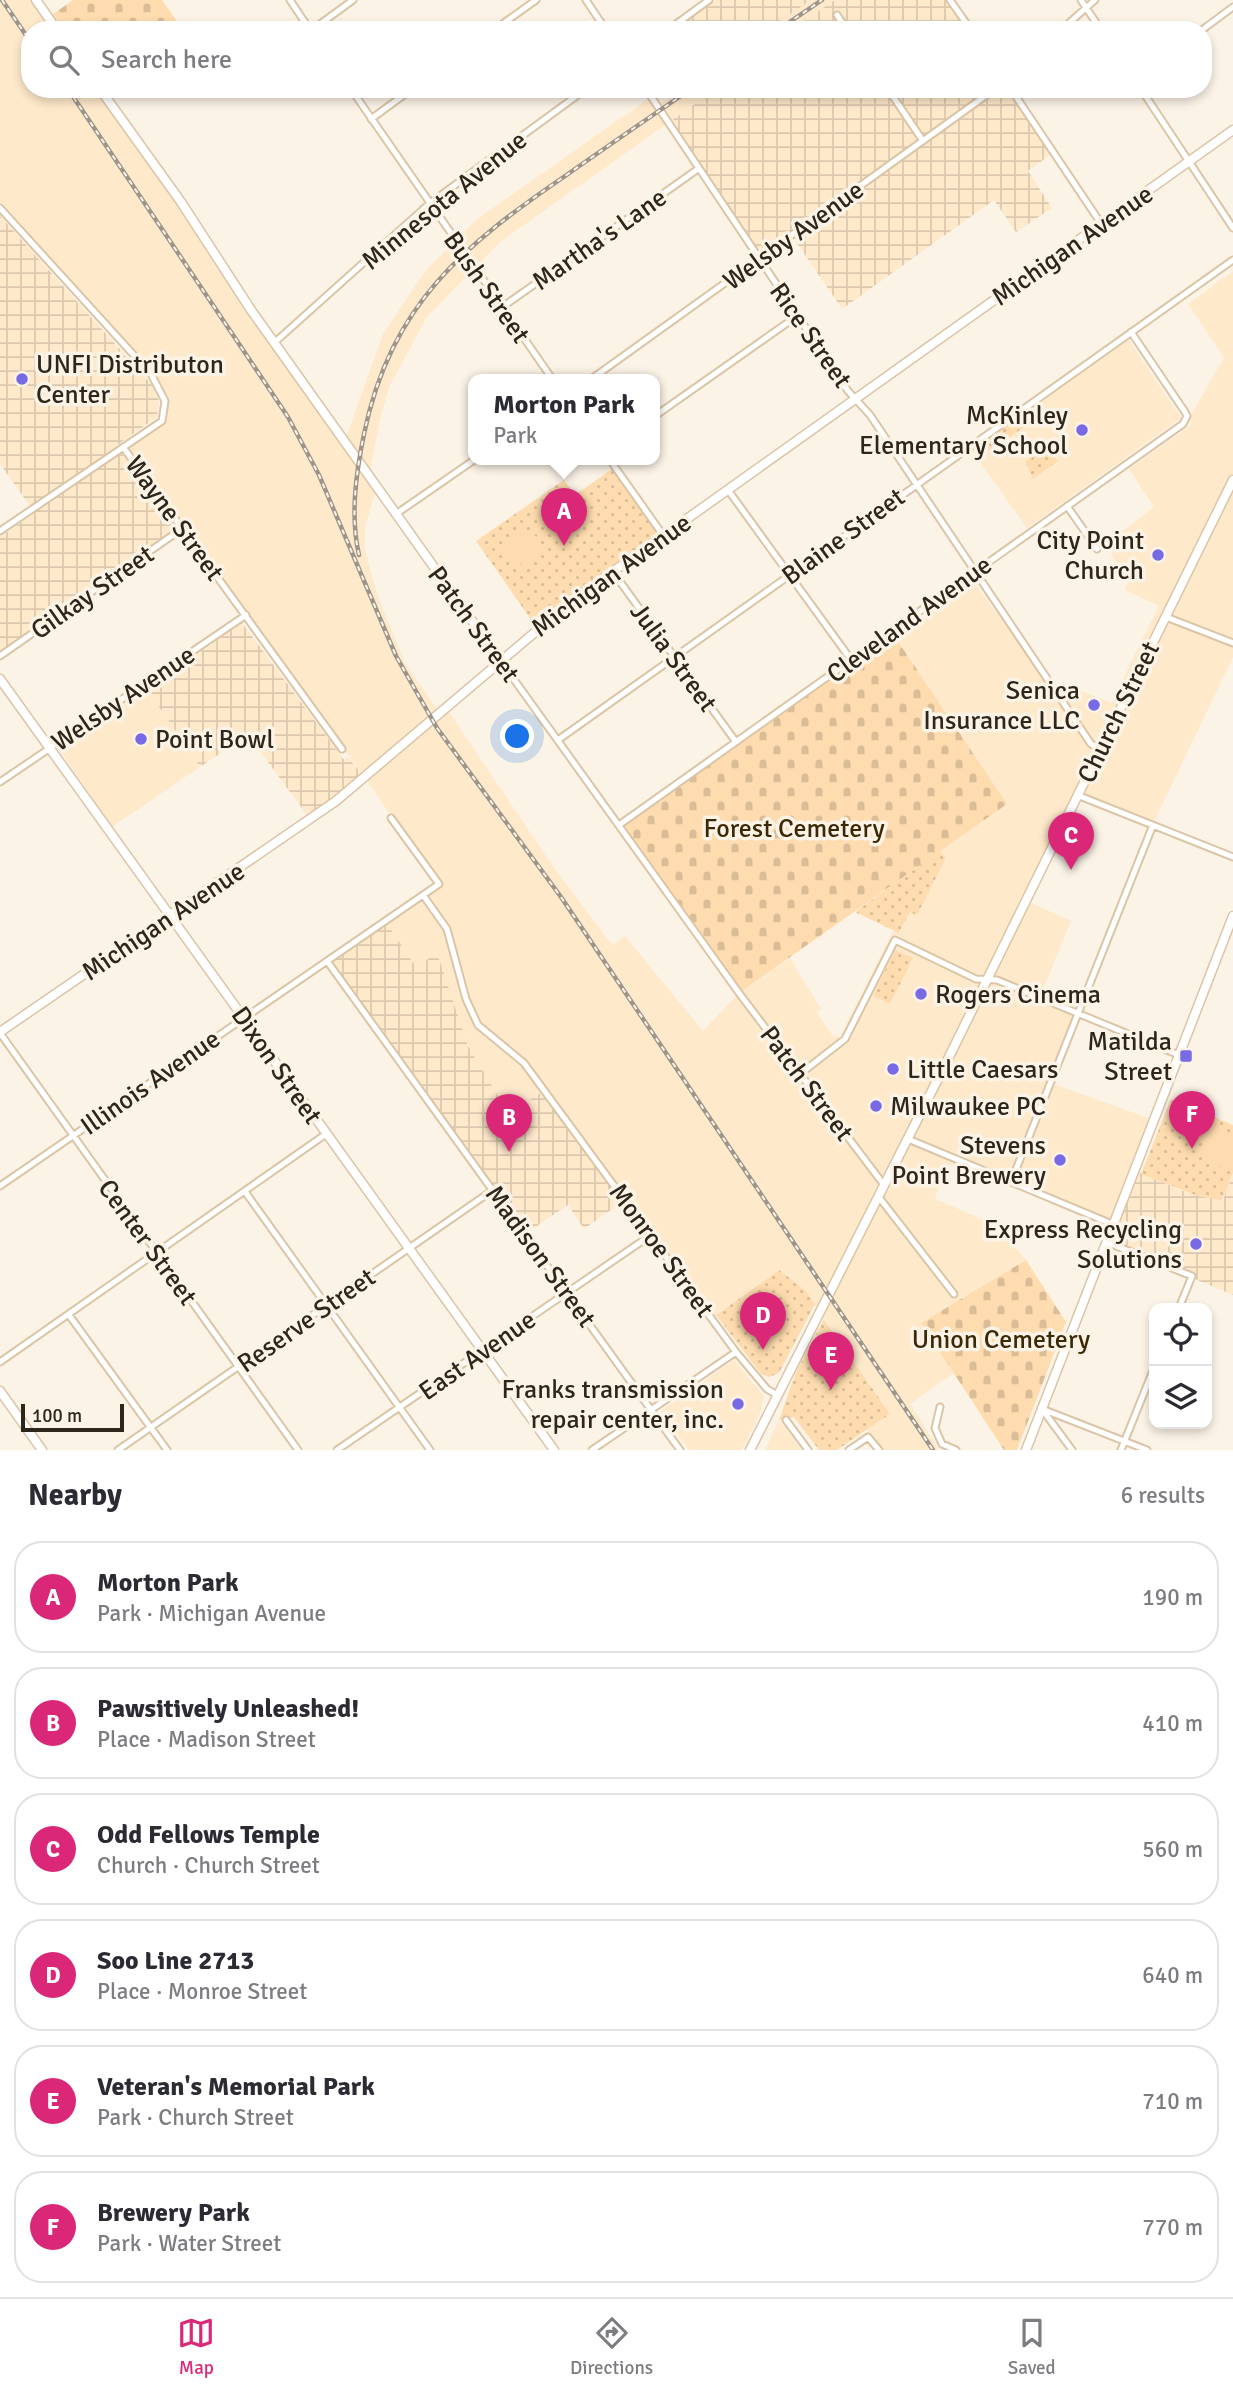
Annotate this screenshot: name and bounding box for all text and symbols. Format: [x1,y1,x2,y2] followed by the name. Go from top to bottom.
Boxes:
[21,21,1212,98] search box
[45,41,83,79] icon: search
[101,44,232,76] text: Search here
[356,124,534,277] street label: Minnesota Avenue
[717,174,870,298] street label: Welsby Avenue
[986,178,1159,313] street label: Michigan Avenue
[526,182,673,298] street label: Martha's Lane
[436,226,536,350] street label: Bush Street
[762,277,858,394] street label: Rice Street
[36,349,224,411] place label: UNFI Distributon Center
[14,371,30,387] marker: UNFI Distributon Center
[468,374,660,465] popup
[493,389,635,421] text: Morton Park
[859,400,1068,462] place label: McKinley Elementary School
[493,421,537,450] text: Park
[1074,422,1090,438] marker: McKinley Elementary School
[118,450,230,587] street label: Wayne Street
[776,481,911,592] street label: Blaine Street
[541,488,587,546] pin: A
[525,507,697,643] street label: Michigan Avenue
[1036,525,1144,587] place label: City Point Church
[25,539,160,647] street label: Gilkay Street
[1150,547,1166,563] marker: City Point Church
[821,549,998,690] street label: Cleveland Avenue
[420,560,526,689] street label: Patch Street
[623,597,723,718] street label: Julia Street
[1071,637,1167,788] street label: Church Street
[46,639,201,759] street label: Welsby Avenue
[923,675,1080,737] place label: Senica Insurance LLC
[1086,697,1102,713] marker: Senica Insurance LLC
[500,719,534,753] your location
[155,724,274,756] place label: Point Bowl
[133,731,149,747] marker: Point Bowl
[1048,812,1094,870] pin: C
[703,813,885,845] park label: Forest Cemetery
[76,856,251,988] street label: Michigan Avenue
[935,979,1101,1011] place label: Rogers Cinema
[913,986,929,1002] marker: Rogers Cinema
[224,1001,328,1131] street label: Dixon Street
[753,1020,860,1147] street label: Patch Street
[75,1023,226,1143] street label: Illinois Avenue
[1087,1026,1172,1088] place label: Matilda Street
[1178,1048,1194,1064] marker: Matilda Street
[907,1054,1058,1086] place label: Little Caesars
[885,1061,901,1077] marker: Little Caesars
[890,1091,1046,1123] place label: Milwaukee PC
[1169,1091,1215,1149] pin: F
[486,1094,532,1152] pin: B
[868,1098,884,1114] marker: Milwaukee PC
[891,1130,1046,1192] place label: Stevens Point Brewery
[1052,1152,1068,1168] marker: Stevens Point Brewery
[91,1173,204,1312] street label: Center Street
[602,1177,721,1324] street label: Monroe Street
[478,1179,602,1334] street label: Madison Street
[984,1214,1182,1276] place label: Express Recycling Solutions
[1188,1236,1204,1252] marker: Express Recycling Solutions
[231,1262,382,1380] street label: Reserve Street
[740,1292,786,1350] pin: D
[1149,1303,1212,1429] map controls
[1149,1303,1212,1366] button: locate
[413,1304,542,1408] street label: East Avenue
[912,1324,1090,1356] park label: Union Cemetery
[808,1332,854,1390] pin: E
[1149,1366,1212,1429] button: layers
[502,1374,724,1436] place label: Franks transmission repair center, inc.
[730,1396,746,1412] marker: Franks transmission repair center, inc.
[21,1401,124,1433] scale bar
[32,1404,82,1428] text: 100 m
[28,1477,122,1514] text: Nearby
[1121,1481,1205,1510] text: 6 results
[97,1567,239,1599] text: Morton Park
[46,1583,60,1612] text: A
[1142,1583,1203,1612] text: 190 m
[97,1599,326,1628] text: Park · Michigan Avenue
[97,1693,359,1725] text: Pawsitively Unleashed!
[46,1709,60,1738] text: B
[1142,1709,1203,1738] text: 410 m
[97,1725,316,1754] text: Place · Madison Street
[97,1819,320,1851] text: Odd Fellows Temple
[46,1835,60,1864] text: C
[1142,1835,1203,1864] text: 560 m
[97,1851,320,1880] text: Church · Church Street
[97,1945,254,1977] text: Soo Line 2713
[45,1961,61,1990] text: D
[1142,1961,1203,1990] text: 640 m
[97,1977,307,2006] text: Place · Monroe Street
[97,2071,375,2103] text: Veteran's Memorial Park
[46,2087,60,2116] text: E
[1142,2087,1203,2116] text: 710 m
[97,2103,294,2132] text: Park · Church Street
[97,2197,250,2229] text: Brewery Park
[47,2213,59,2242] text: F
[1142,2213,1203,2242] text: 770 m
[97,2229,281,2258] text: Park · Water Street
[177,2314,215,2380] tab: Map
[570,2314,653,2380] tab: Directions
[1008,2314,1056,2380] tab: Saved

